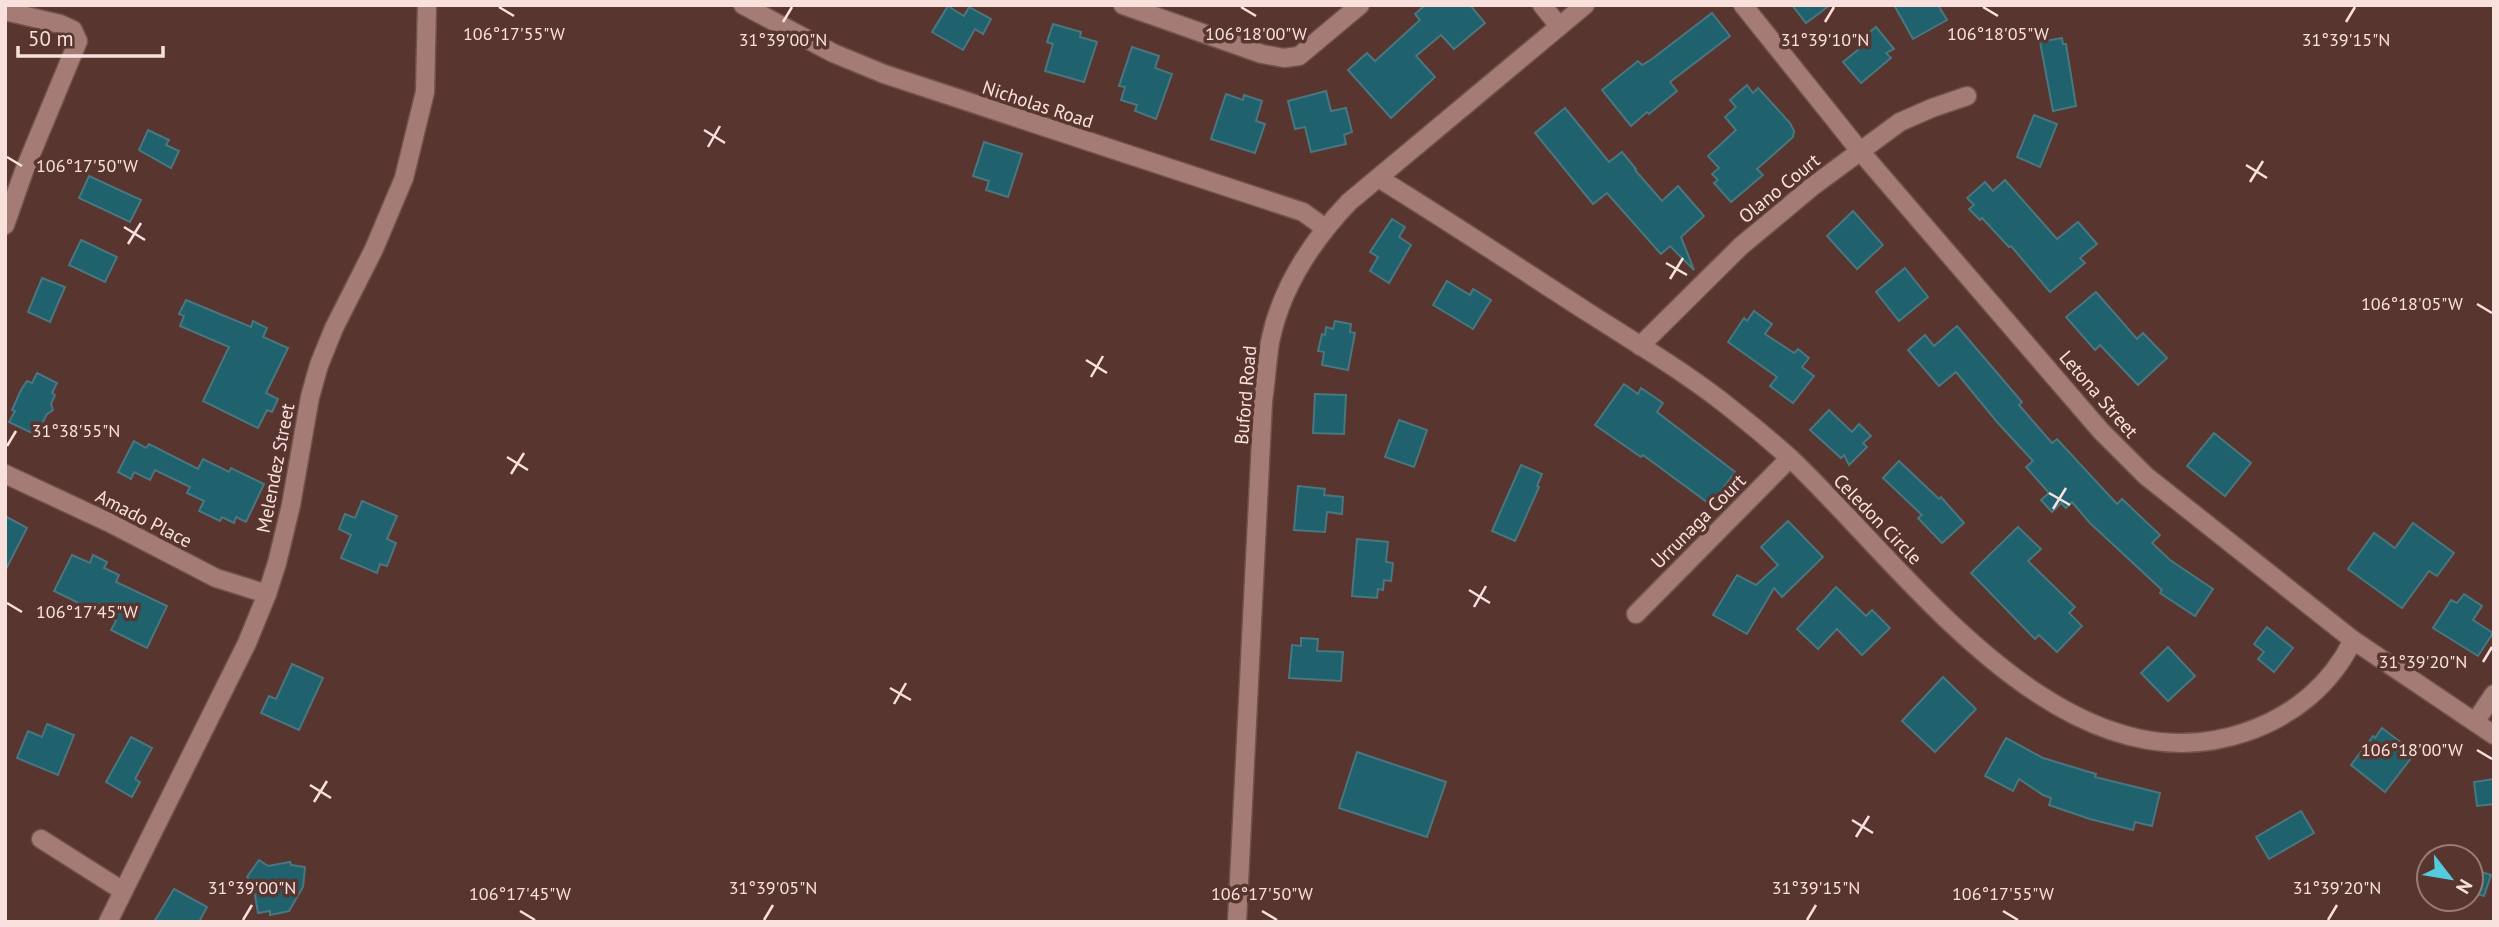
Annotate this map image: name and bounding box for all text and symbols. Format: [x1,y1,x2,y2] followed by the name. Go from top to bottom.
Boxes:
[18,14,163,58] scale bar
[463,22,565,45] text: 106°17'55"W
[1205,22,1307,45] text: 106°18'00"W
[1947,22,2049,45] text: 106°18'05"W
[28,25,74,52] text: 50 m
[739,28,827,51] text: 31°39'00"N
[1781,28,1869,51] text: 31°39'10"N
[2302,28,2390,51] text: 31°39'15"N
[979,75,1097,133] street label: Nicholas Road
[1733,148,1825,228] street label: Olano Court
[36,154,138,177] text: 106°17'50"W
[2361,292,2463,315] text: 106°18'05"W
[1229,344,1261,446] street label: Buford Road
[2054,345,2144,443] street label: Letona Street
[251,401,299,535] street label: Melendez Street
[32,419,120,442] text: 31°38'55"N
[1646,468,1751,573] street label: Urrunaga Court
[1829,469,1927,569] street label: Celedon Circle
[92,484,196,552] street label: Amado Place
[36,600,138,623] text: 106°17'45"W
[2379,650,2467,673] text: 31°39'20"N
[2361,738,2463,761] text: 106°18'00"W
[2415,843,2485,913] north arrow
[2451,875,2478,898] text: N
[208,876,296,899] text: 31°39'00"N
[729,876,817,899] text: 31°39'05"N
[1772,876,1860,899] text: 31°39'15"N
[2293,876,2381,899] text: 31°39'20"N
[469,882,571,905] text: 106°17'45"W
[1211,882,1313,905] text: 106°17'50"W
[1952,882,2054,905] text: 106°17'55"W

